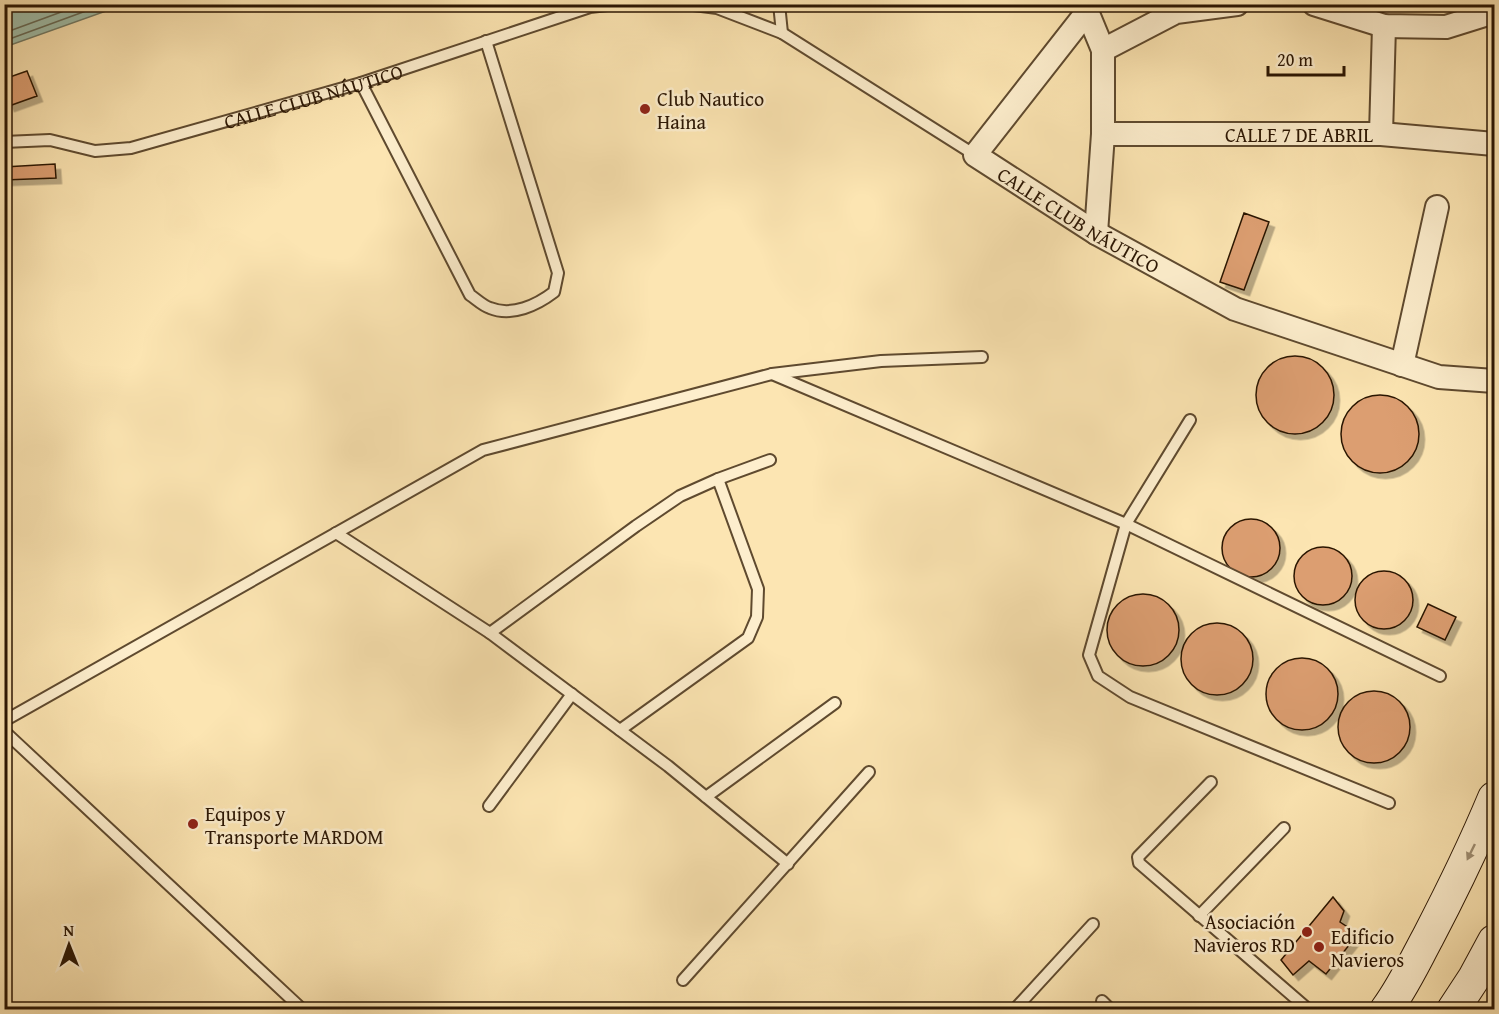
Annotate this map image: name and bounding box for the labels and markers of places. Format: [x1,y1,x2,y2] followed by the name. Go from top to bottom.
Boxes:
[657,84,764,136] place label: Club Nautico Haina
[638,102,652,116] marker: Club Nautico Haina
[205,799,384,851] place label: Equipos y Transporte MARDOM
[186,817,200,831] marker: Equipos y Transporte MARDOM
[1194,907,1295,959] place label: Asociación Navieros RD
[1331,922,1404,974] place label: Edificio Navieros
[1300,925,1314,939] marker: Asociación Navieros RD
[1312,940,1326,954] marker: Edificio Navieros

